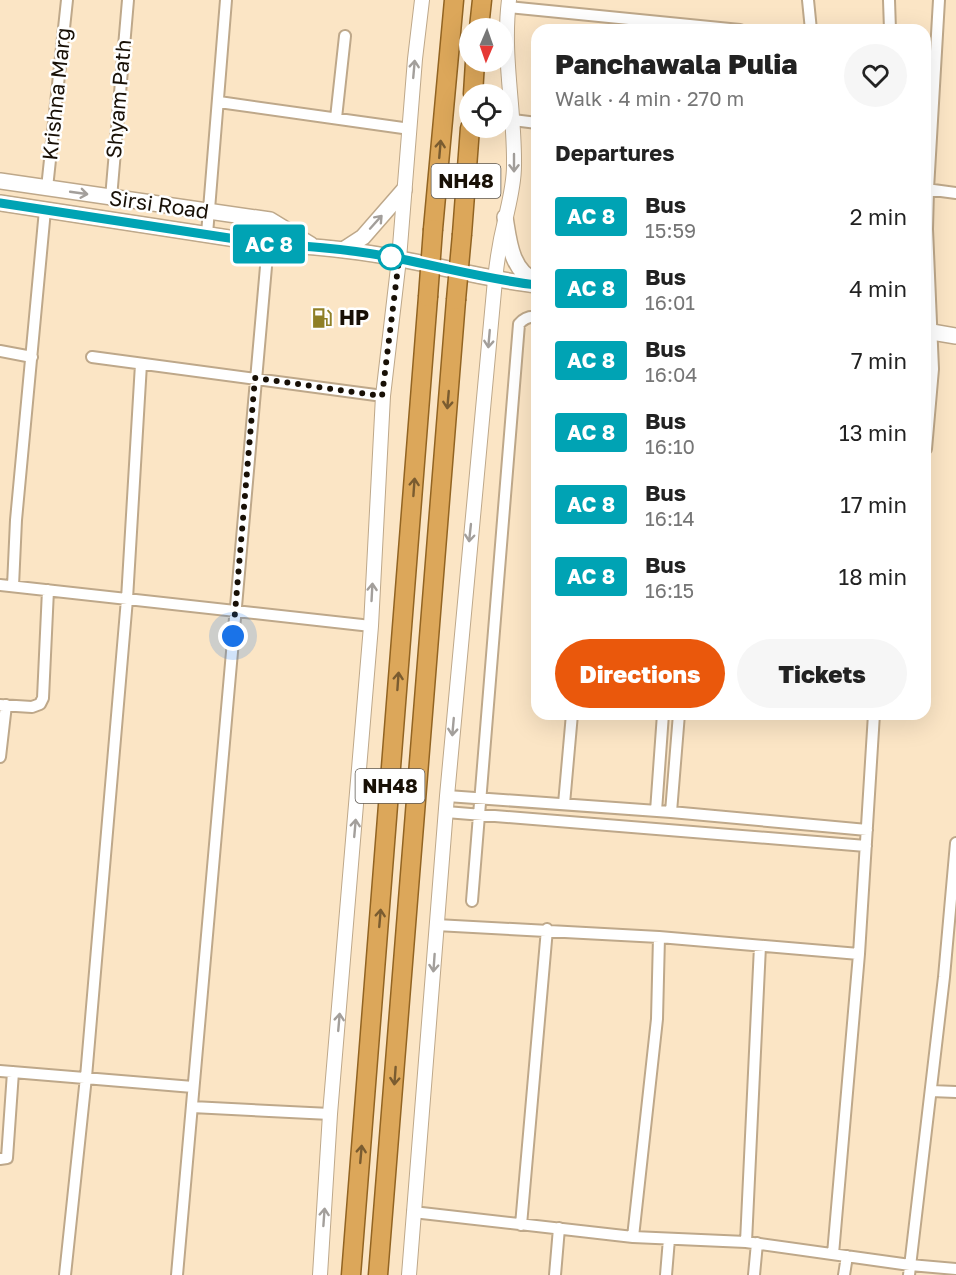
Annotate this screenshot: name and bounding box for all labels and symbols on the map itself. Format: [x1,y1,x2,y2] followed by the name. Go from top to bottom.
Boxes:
[459,18,513,72] north arrow
[36,26,76,161] street label: Krishna Marg
[100,38,136,159] street label: Shyam Path
[409,59,420,79] one-way arrow
[435,140,446,160] one-way arrow
[508,153,520,173] one-way arrow
[432,164,500,198] road number: NH48
[107,184,211,224] street label: Sirsi Road
[68,187,88,198] one-way arrow
[369,215,383,230] one-way arrow
[227,224,311,264] line badge: AC 8
[378,244,404,270] unlabelled marker
[339,304,369,330] place label: HP
[310,306,334,330] fuel station icon: HP
[483,328,494,348] one-way arrow
[442,389,453,409] one-way arrow
[408,478,419,497] one-way arrow
[464,522,475,542] one-way arrow
[367,582,378,602] one-way arrow
[218,621,248,651] your location
[393,672,404,692] one-way arrow
[447,716,458,736] one-way arrow
[356,769,424,803] road number: NH48
[349,818,360,838] one-way arrow
[375,908,386,928] one-way arrow
[428,953,439,972] one-way arrow
[334,1013,345,1033] one-way arrow
[389,1065,400,1085] one-way arrow
[355,1144,366,1164] one-way arrow
[319,1207,330,1227] one-way arrow

